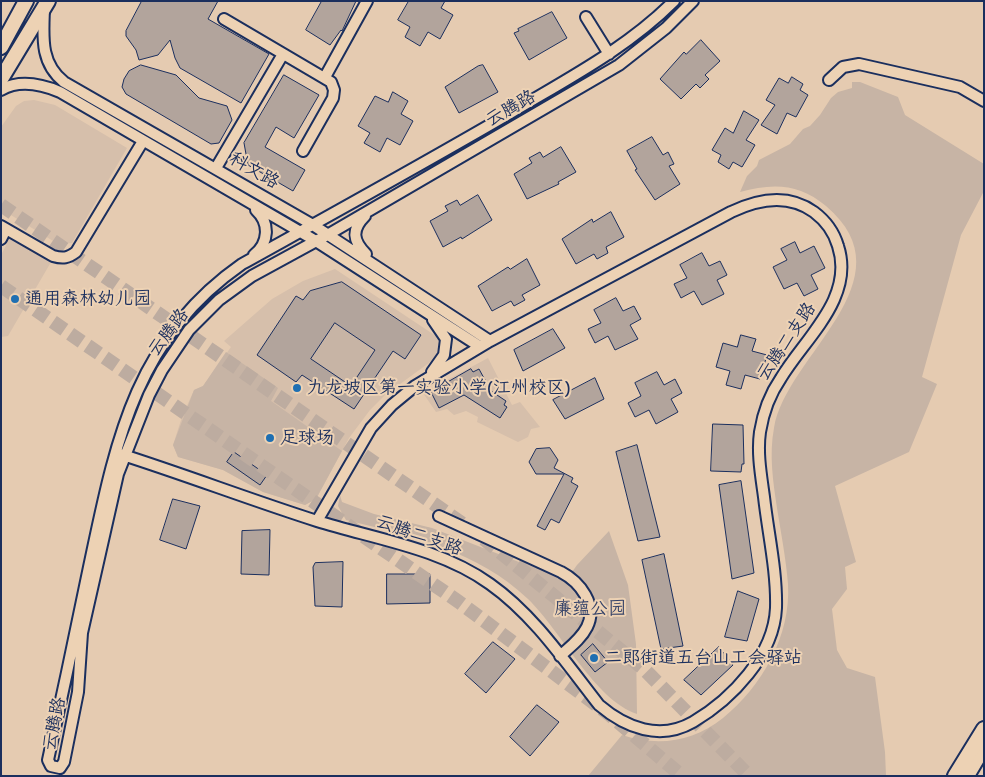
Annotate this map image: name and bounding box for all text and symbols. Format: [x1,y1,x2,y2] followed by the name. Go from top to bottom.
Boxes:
[482,86,540,132] street label: 云腾路
[225,148,283,194] street label: 科文路
[25,288,151,310] place label: 通用森林幼儿园
[9,293,21,305] marker: 通用森林幼儿园
[753,299,821,385] street label: 云腾二支路
[144,305,194,361] street label: 云腾路
[307,377,571,399] place label: 九龙坡区第一实验小学(江州校区)
[291,382,303,394] marker: 九龙坡区第一实验小学(江州校区)
[280,427,334,449] place label: 足球场
[264,432,276,444] marker: 足球场
[373,511,465,561] street label: 云腾二支路
[554,598,626,620] park label: 廉蕴公园
[604,647,802,669] place label: 二郎街道五台山工会驿站
[588,652,600,664] marker: 二郎街道五台山工会驿站
[39,695,71,753] street label: 云腾路

